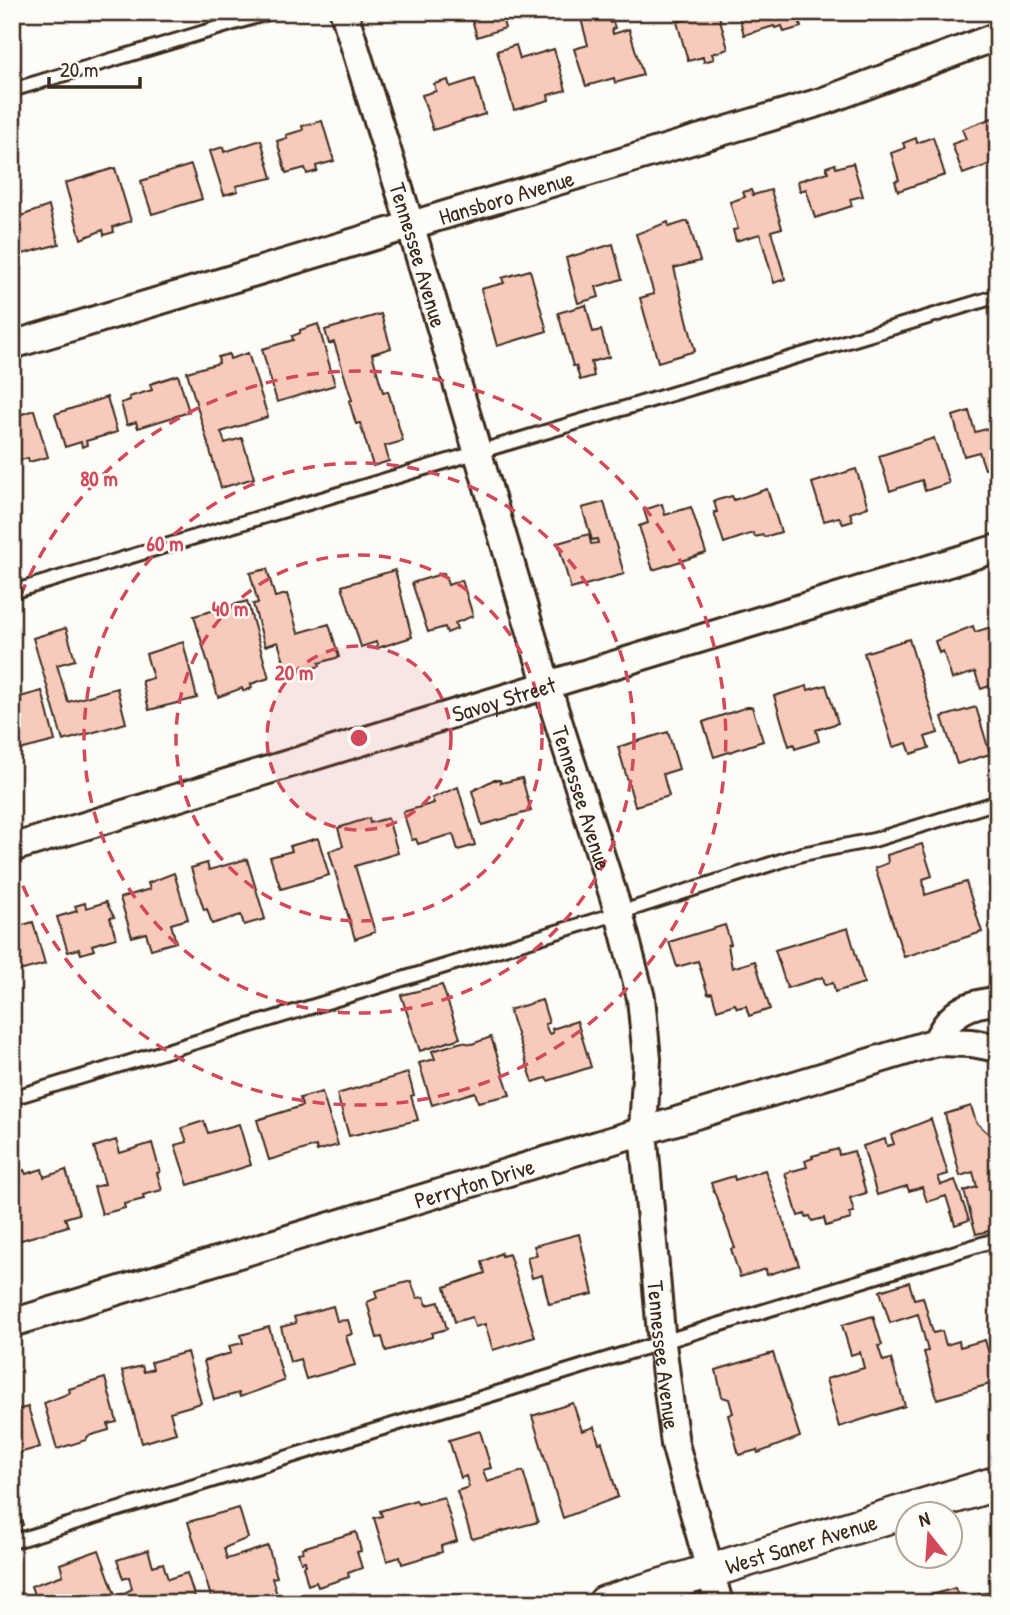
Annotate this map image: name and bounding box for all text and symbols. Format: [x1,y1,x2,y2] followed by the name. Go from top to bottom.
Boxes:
[49,46,140,90] scale bar
[60,55,98,84] text: 20 m
[435,162,577,231] street label: Hansboro Avenue
[382,179,455,331] street label: Tennessee Avenue
[80,464,118,493] text: 80 m
[147,529,183,558] text: 60 m
[212,594,248,623] text: 40 m
[275,658,313,687] text: 20 m
[448,668,560,729] street label: Savoy Street
[545,722,620,874] street label: Tennessee Avenue
[347,726,371,750] centre of rings
[410,1150,538,1215] street label: Perryton Drive
[641,1279,688,1431] street label: Tennessee Avenue
[894,1500,964,1570] north arrow
[721,1505,881,1581] street label: West Saner Avenue
[915,1505,933,1533] text: N

